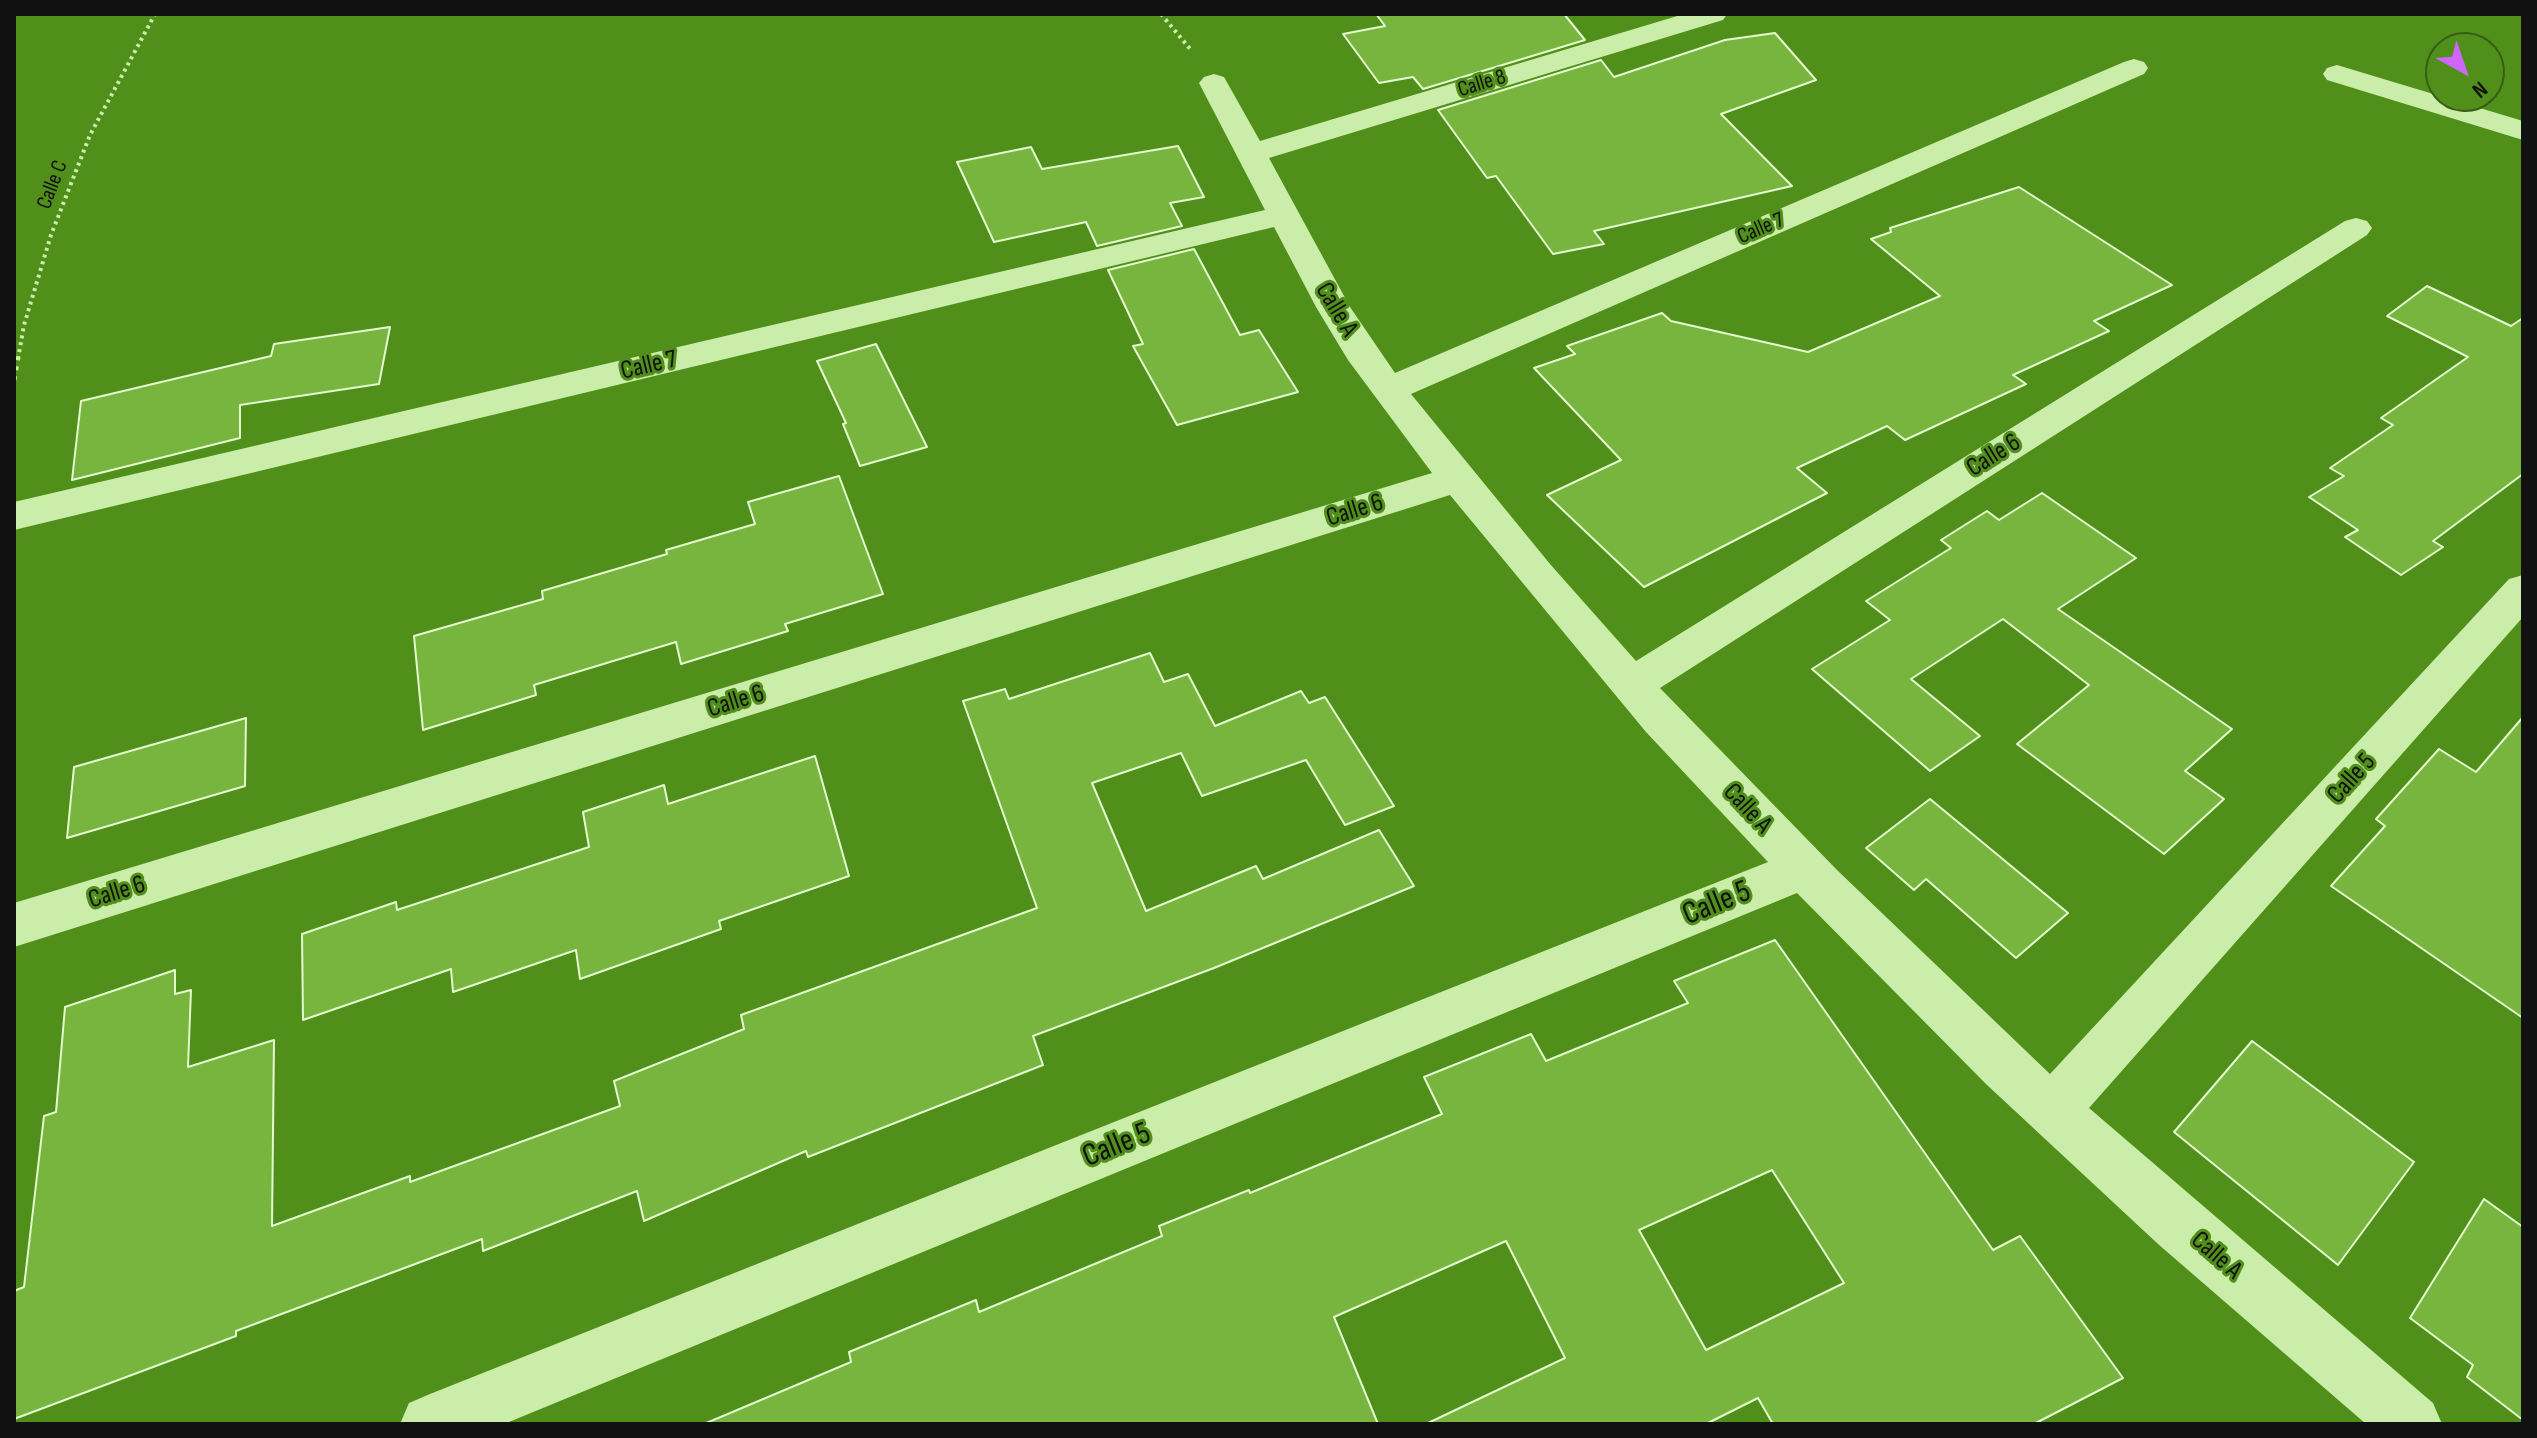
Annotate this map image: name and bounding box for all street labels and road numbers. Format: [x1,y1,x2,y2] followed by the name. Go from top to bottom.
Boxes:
[1455,64,1509,104] street label: Calle 8
[32,157,74,213] street label: Calle C
[1734,207,1788,251] street label: Calle 7
[1308,277,1364,343] street label: Calle A
[618,344,680,388] street label: Calle 7
[1961,427,2027,485] street label: Calle 6
[1323,488,1387,534] street label: Calle 6
[704,679,768,725] street label: Calle 6
[2321,747,2383,811] street label: Calle 5
[1716,777,1778,841] street label: Calle A
[85,870,149,916] street label: Calle 6
[1677,873,1757,935] street label: Calle 5
[1077,1115,1157,1177] street label: Calle 5
[2184,1225,2248,1287] street label: Calle A

